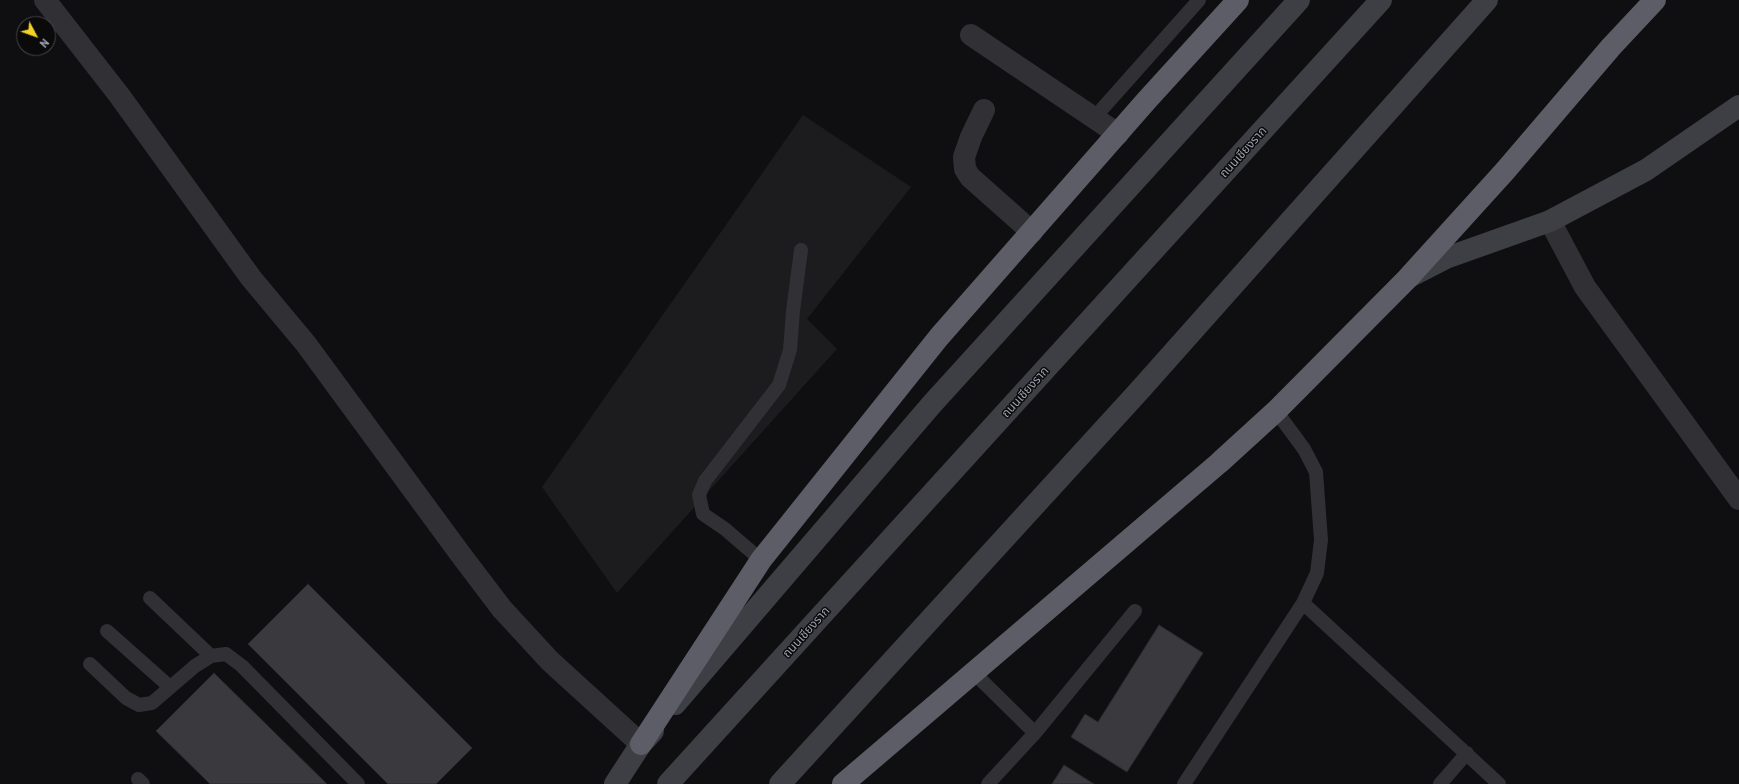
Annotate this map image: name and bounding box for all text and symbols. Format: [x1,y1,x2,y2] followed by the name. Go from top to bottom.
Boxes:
[16,16,56,56] north arrow
[37,37,52,51] text: N
[1216,124,1270,180] street label: ถนนเชียงราก
[998,364,1052,420] street label: ถนนเชียงราก
[779,604,833,660] street label: ถนนเชียงราก

